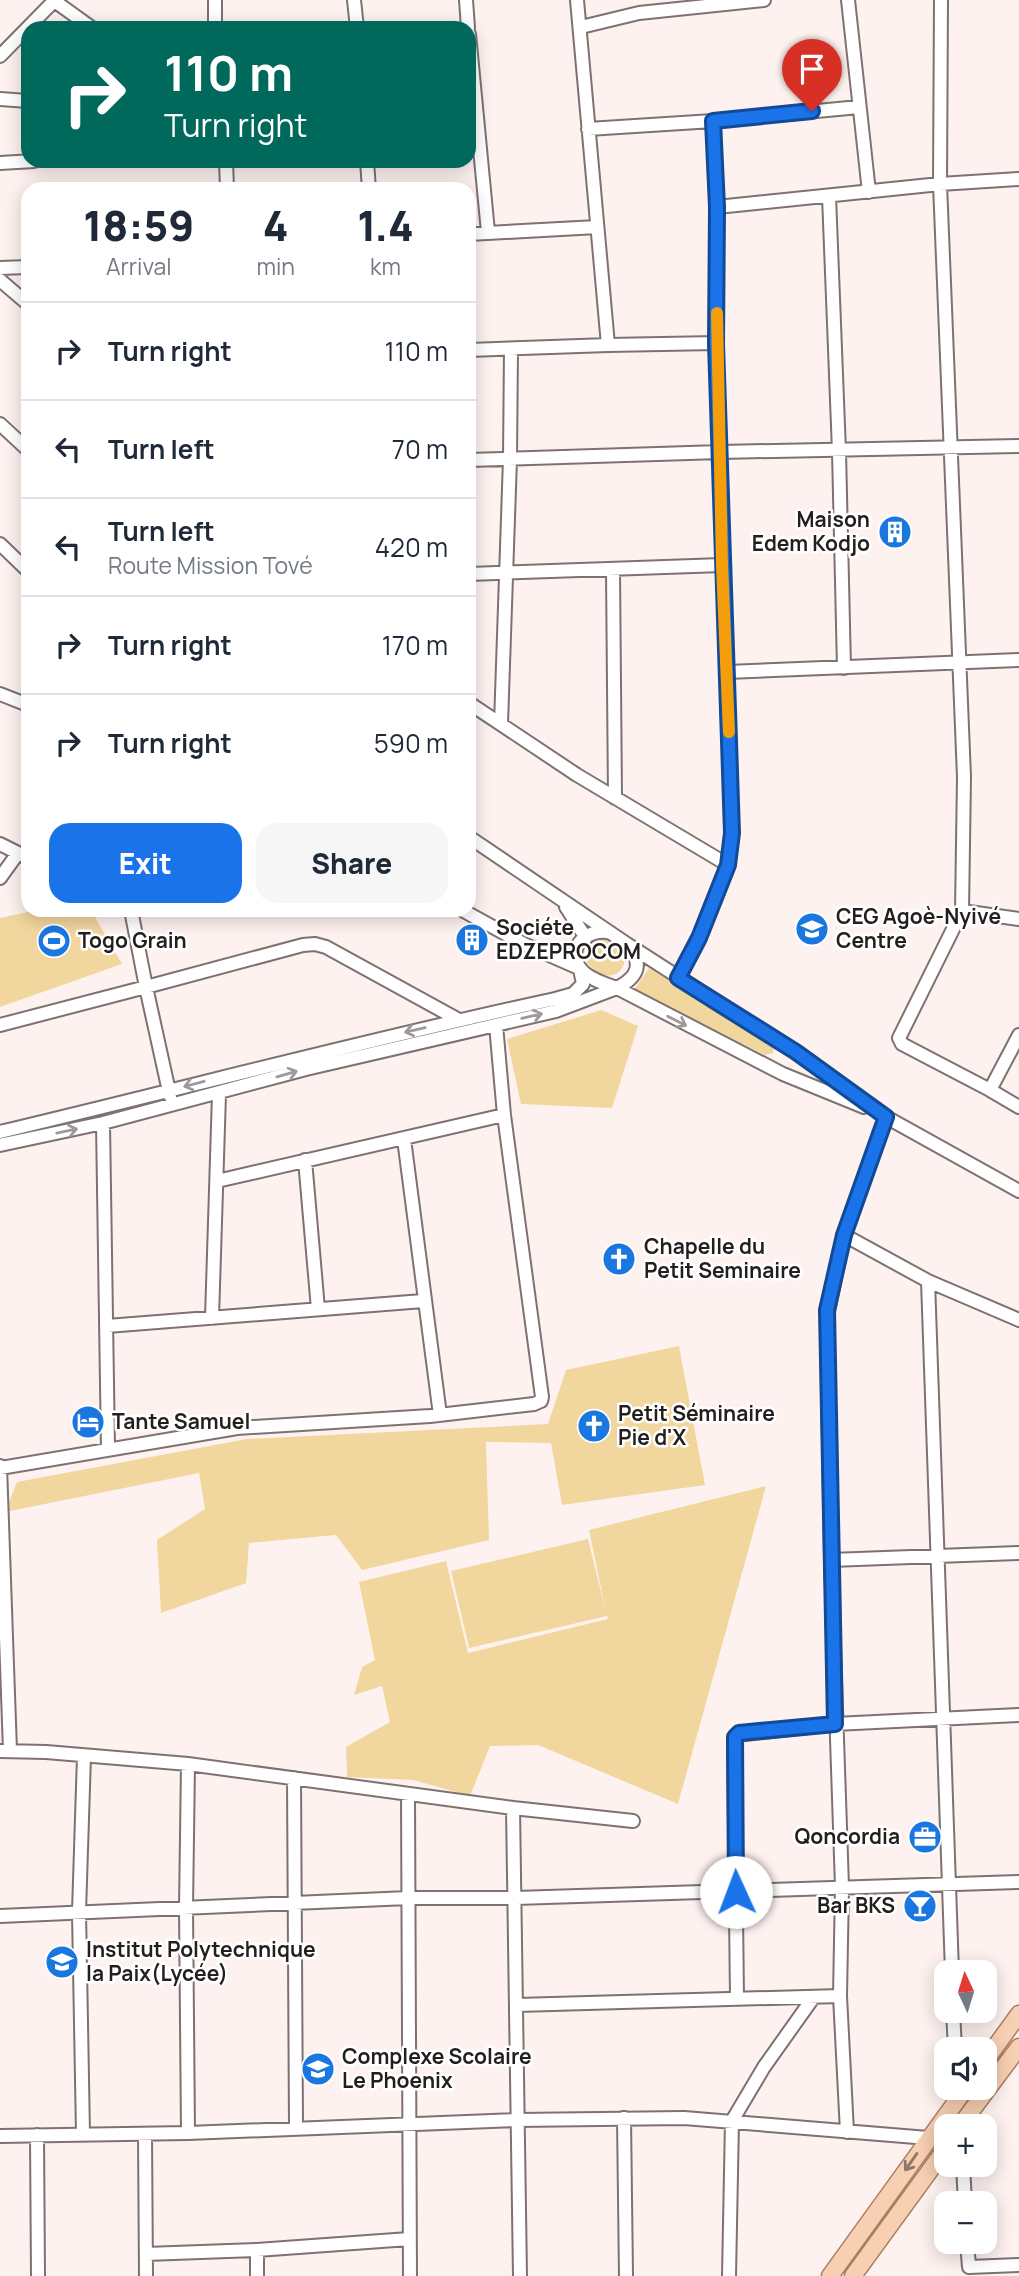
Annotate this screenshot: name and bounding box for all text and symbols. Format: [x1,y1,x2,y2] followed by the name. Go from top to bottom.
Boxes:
[164,39,293,106] text: 110 m
[782,39,842,111] pin
[49,49,140,140] icon: right
[793,50,831,88] icon: arrive
[164,103,307,147] text: Turn right
[83,196,194,254] text: 18:59
[263,196,289,254] text: 4
[357,196,414,254] text: 1.4
[106,250,172,282] text: Arrival
[256,250,295,282] text: min
[370,250,401,282] text: km
[49,332,87,370] icon: right
[108,333,232,369] text: Turn right
[385,333,448,369] text: 110 m
[49,430,87,468] icon: left
[108,431,215,467] text: Turn left
[392,431,448,467] text: 70 m
[752,505,870,557] place label: Maison Edem Kodjo
[108,513,215,549] text: Turn left
[876,513,914,551] building icon: Maison Edem Kodjo
[49,528,87,566] icon: left
[375,529,448,565] text: 420 m
[108,549,313,581] text: Route Mission Tové
[49,626,87,664] icon: right
[108,627,232,663] text: Turn right
[382,627,448,663] text: 170 m
[49,724,87,762] icon: right
[108,725,232,761] text: Turn right
[374,725,448,761] text: 590 m
[49,823,242,903] button: Exit
[256,823,448,903] button: Share
[836,902,1001,954] place label: CEG Agoè-Nyivé Centre
[793,910,831,948] school or university icon: CEG Agoè-Nyivé Centre
[496,913,641,965] place label: Sociéte EDZEPROCOM
[453,921,491,959] building icon: Sociéte EDZEPROCOM
[35,922,73,960] sports icon: Togo Grain
[78,926,187,954] place label: Togo Grain
[520,1009,543,1022] one-way arrow
[666,1014,687,1028] one-way arrow
[404,1024,427,1037] one-way arrow
[276,1067,298,1080] one-way arrow
[184,1078,206,1091] one-way arrow
[55,1124,78,1138] one-way arrow
[644,1232,801,1284] place label: Chapelle du Petit Seminaire
[600,1240,638,1278] church icon: Chapelle du Petit Seminaire
[618,1399,775,1451] place label: Petit Séminaire Pie d'X
[69,1403,107,1441] hotel icon: Tante Samuel
[112,1407,250,1435] place label: Tante Samuel
[575,1407,613,1445] church icon: Petit Séminaire Pie d'X
[906,1818,944,1856] office icon: Qoncordia
[794,1822,900,1850] place label: Qoncordia
[699,1855,773,1929] position arrow
[901,1887,939,1925] bar icon: Bar BKS
[817,1891,895,1919] place label: Bar BKS
[86,1935,316,1987] place label: Institut Polytechnique la Paix(Lycée)
[43,1943,81,1981] school or university icon: Institut Polytechnique la Paix(Lycée)
[934,1960,998,2023] north arrow
[934,1960,997,2254] map controls
[934,2037,997,2100] button: sound
[342,2042,532,2094] place label: Complexe Scolaire Le Phoenix
[299,2050,337,2088] school or university icon: Complexe Scolaire Le Phoenix
[934,2114,997,2177] button: +
[904,2152,918,2171] one-way arrow
[934,2191,997,2254] button: −

